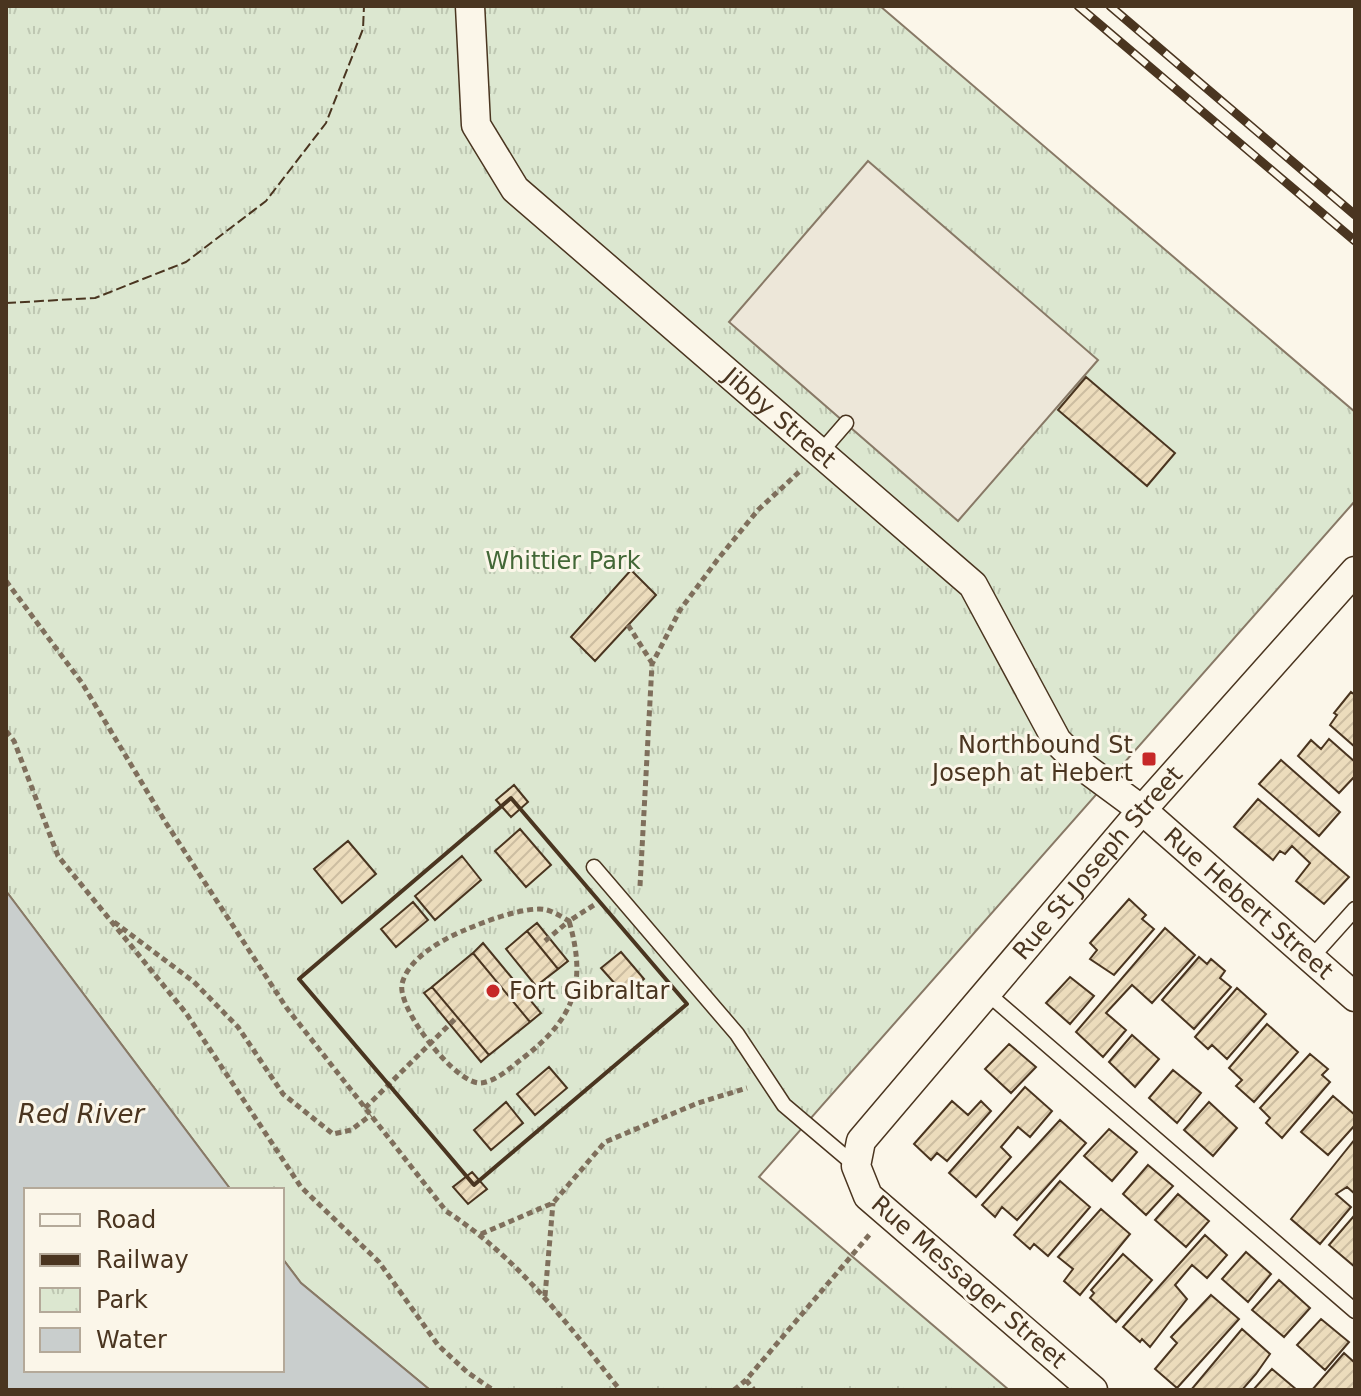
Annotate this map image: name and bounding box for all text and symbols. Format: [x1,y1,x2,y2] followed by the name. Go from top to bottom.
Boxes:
[716,360,841,474] street label: Jibby Street
[485,547,641,575] park label: Whittier Park
[930,731,1133,787] place label: Northbound St Joseph at Hebert
[1140,750,1158,768] marker: Northbound St Joseph at Hebert
[1007,761,1188,965] street label: Rue St Joseph Street
[1158,822,1339,985] street label: Rue Hebert Street
[509,977,669,1005] place label: Fort Gibraltar
[484,982,502,1000] marker: Fort Gibraltar
[18,1099,146,1129] water label: Red River
[24,1188,284,1372] legend
[866,1190,1072,1374] street label: Rue Messager Street
[96,1206,156,1234] text: Road
[96,1246,189,1274] text: Railway
[96,1286,148,1314] text: Park
[96,1326,167,1354] text: Water

